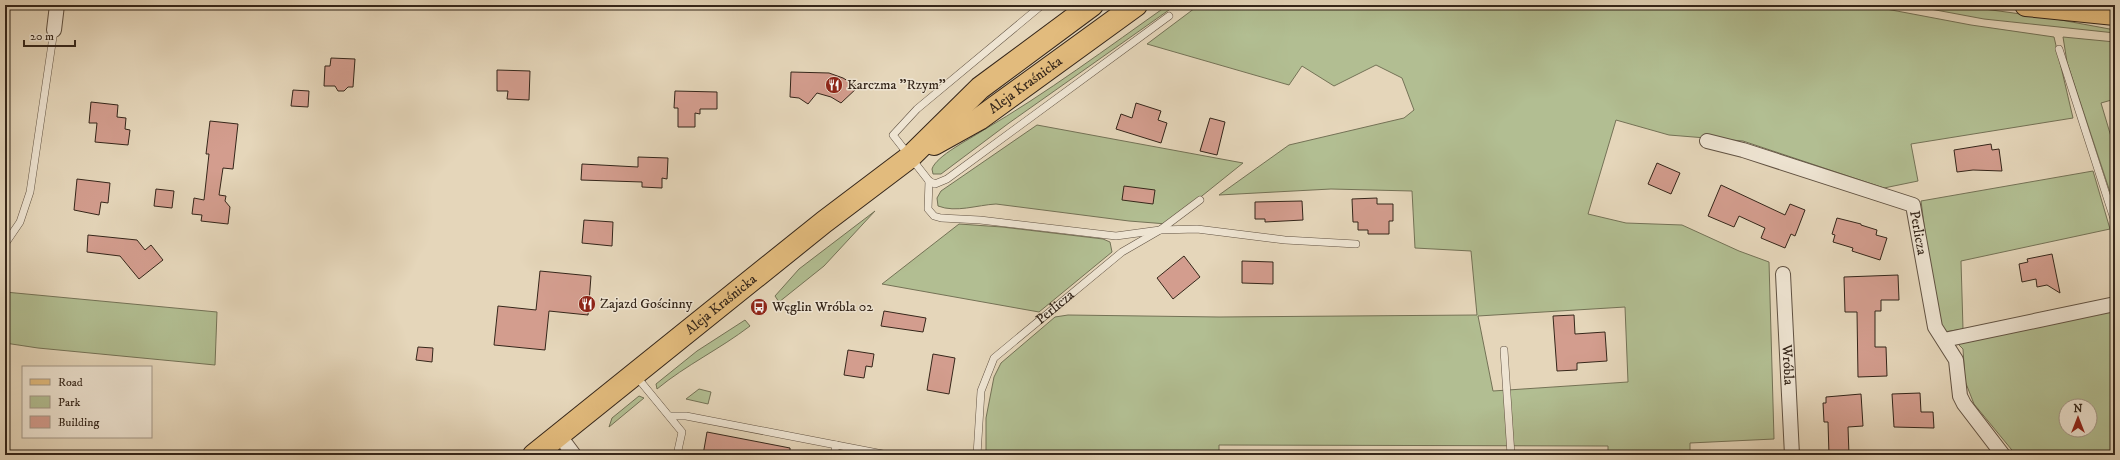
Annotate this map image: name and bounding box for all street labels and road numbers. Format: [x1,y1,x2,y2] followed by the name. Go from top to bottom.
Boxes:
[985,52,1066,118] street label: Aleja Kraśnicka
[1905,209,1931,256] street label: Perlicza
[682,270,761,339] street label: Aleja Kraśnicka
[1032,286,1078,329] street label: Perlicza
[1777,343,1798,386] street label: Wróbla

